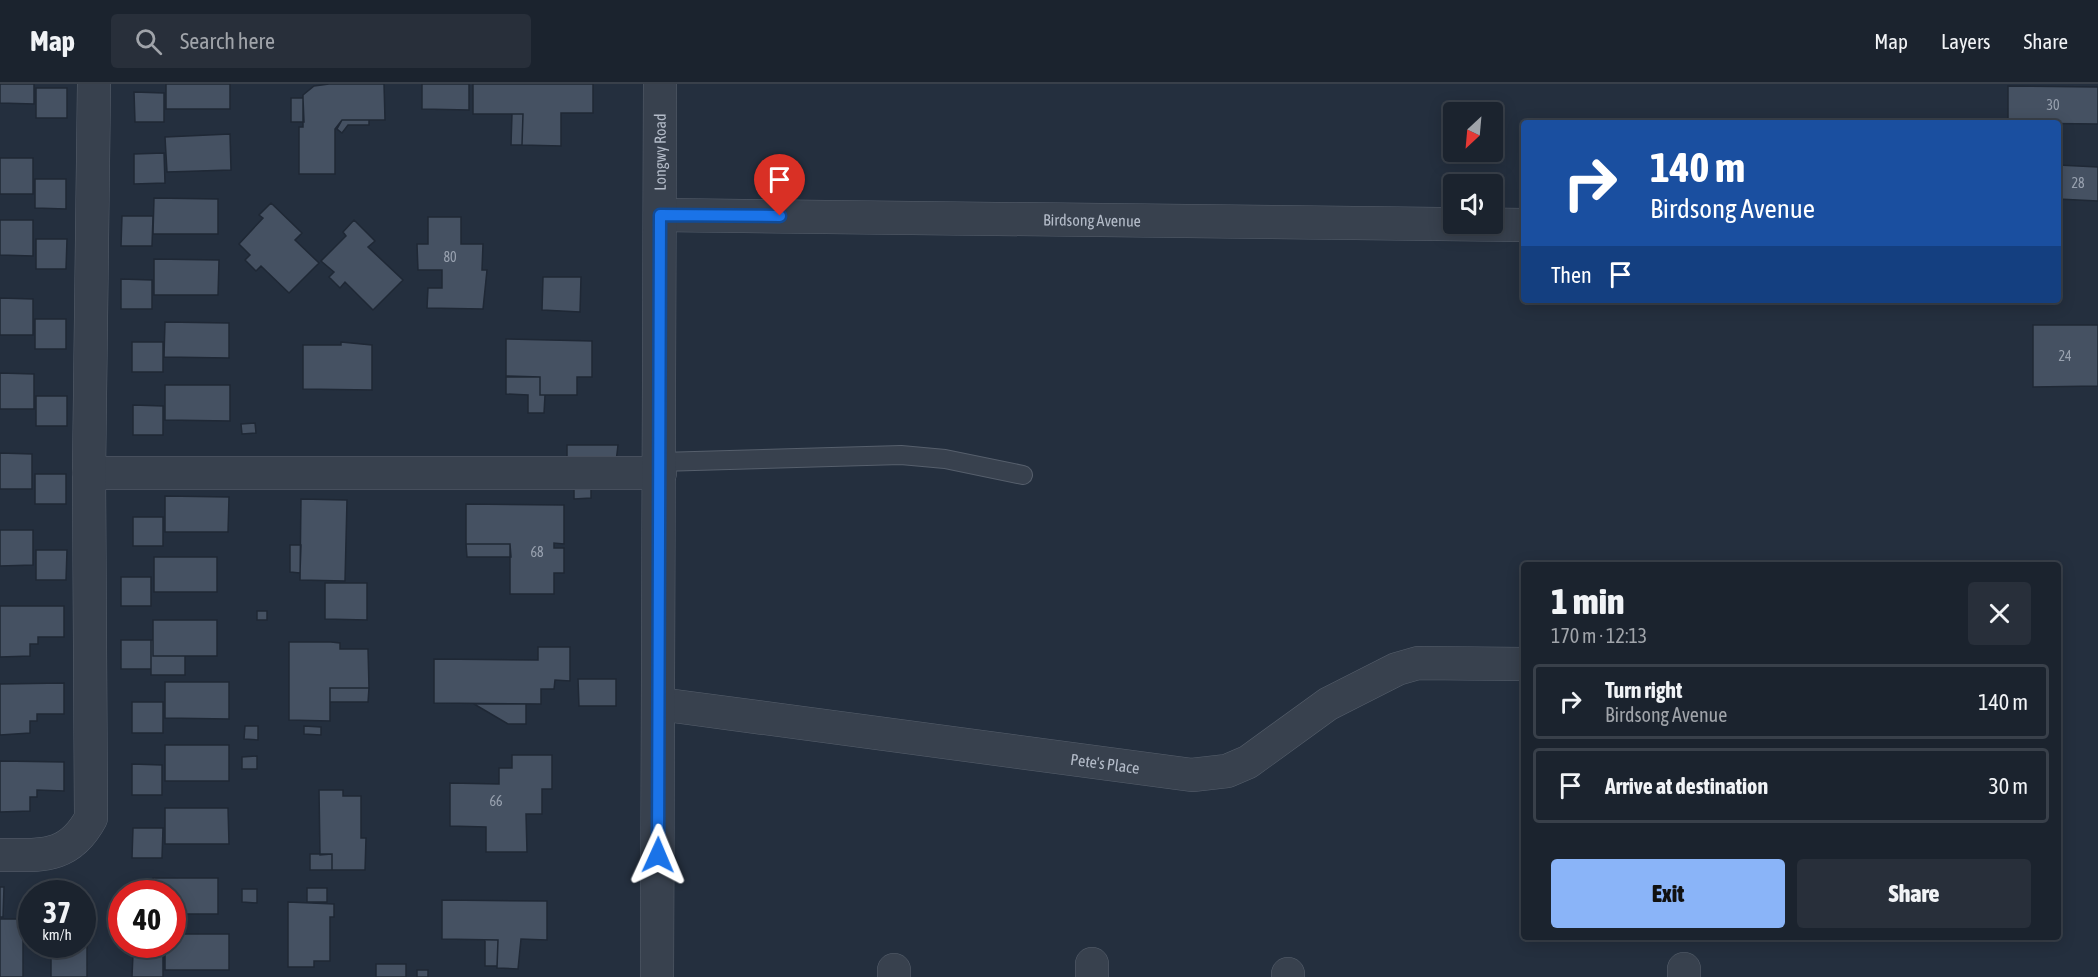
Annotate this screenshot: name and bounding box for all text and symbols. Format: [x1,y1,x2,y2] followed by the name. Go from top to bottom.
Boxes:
[111,14,531,68] search box
[30,25,75,57] text: Map
[132,25,165,58] icon: search
[180,28,275,54] text: Search here
[1874,29,1908,53] text: Map
[1941,29,1991,53] text: Layers
[2024,29,2068,53] text: Share
[2046,97,2060,113] house number: 30
[1443,102,1503,162] north arrow
[1443,102,1503,234] map controls
[651,113,670,191] street label: Longwy Road
[1650,143,1745,191] text: 140 m
[1551,144,1629,222] icon: right
[754,154,805,216] pin
[763,163,796,196] icon: arrive
[1443,174,1503,234] button: sound
[2071,175,2085,191] house number: 28
[1650,193,1815,224] text: Birdsong Avenue
[1043,210,1141,230] street label: Birdsong Avenue
[443,249,457,265] house number: 80
[1604,258,1637,291] icon: arrive
[1551,262,1592,288] text: Then
[2058,348,2072,364] house number: 24
[530,544,544,560] house number: 68
[1551,580,1625,622] text: 1 min
[1968,582,2031,645] button: close
[1551,624,1647,647] text: 170 m · 12:13
[1605,677,1682,703] text: Turn right
[1554,685,1587,718] icon: right
[1978,689,2028,715] text: 140 m
[1605,703,1727,726] text: Birdsong Avenue
[1069,750,1141,777] street label: Pete's Place
[1554,769,1587,802] icon: arrive
[1605,773,1768,799] text: Arrive at destination
[1988,773,2028,799] text: 30 m
[489,793,503,809] house number: 66
[626,823,690,887] position arrow
[1551,859,1785,928] button: Exit
[1797,859,2031,928] button: Share
[108,880,186,958] speed limit sign: 40
[43,895,71,929] text: 37
[42,926,72,943] text: km/h

